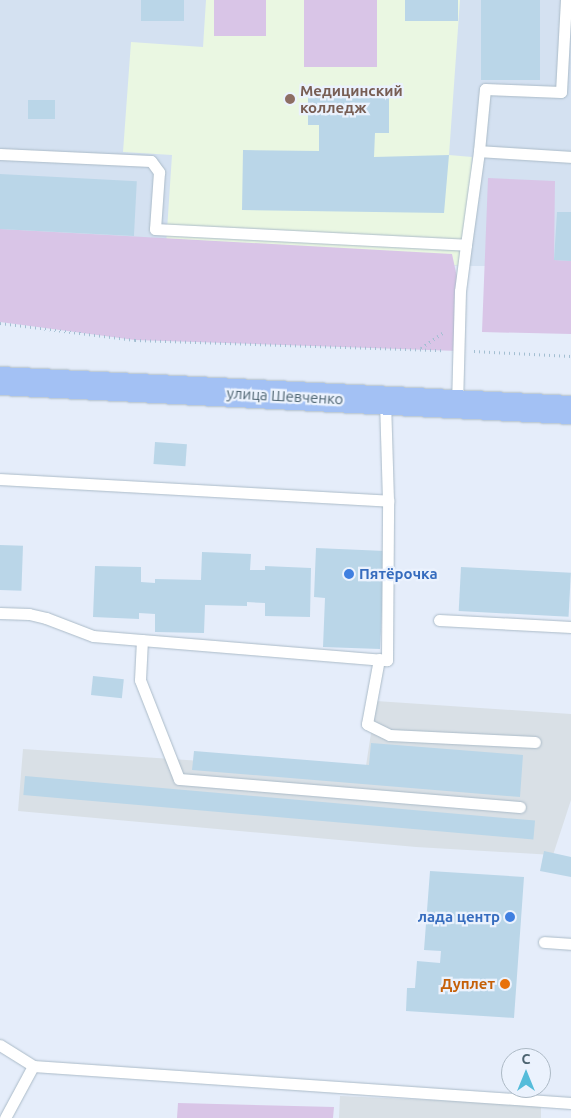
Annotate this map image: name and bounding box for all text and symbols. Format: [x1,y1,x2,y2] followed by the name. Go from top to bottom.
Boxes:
[300,81,403,116] place label: Медицинский колледж
[284,93,296,105] marker: Медицинский колледж
[226,384,344,408] street label: улица Шевченко
[359,565,438,583] place label: Пятёрочка
[343,568,355,580] marker: Пятёрочка
[418,908,500,926] place label: лада центр
[504,911,516,923] marker: лада центр
[441,975,495,993] place label: Дуплет
[499,978,511,990] marker: Дуплет
[501,1048,551,1098] north arrow
[522,1051,530,1067] text: С

